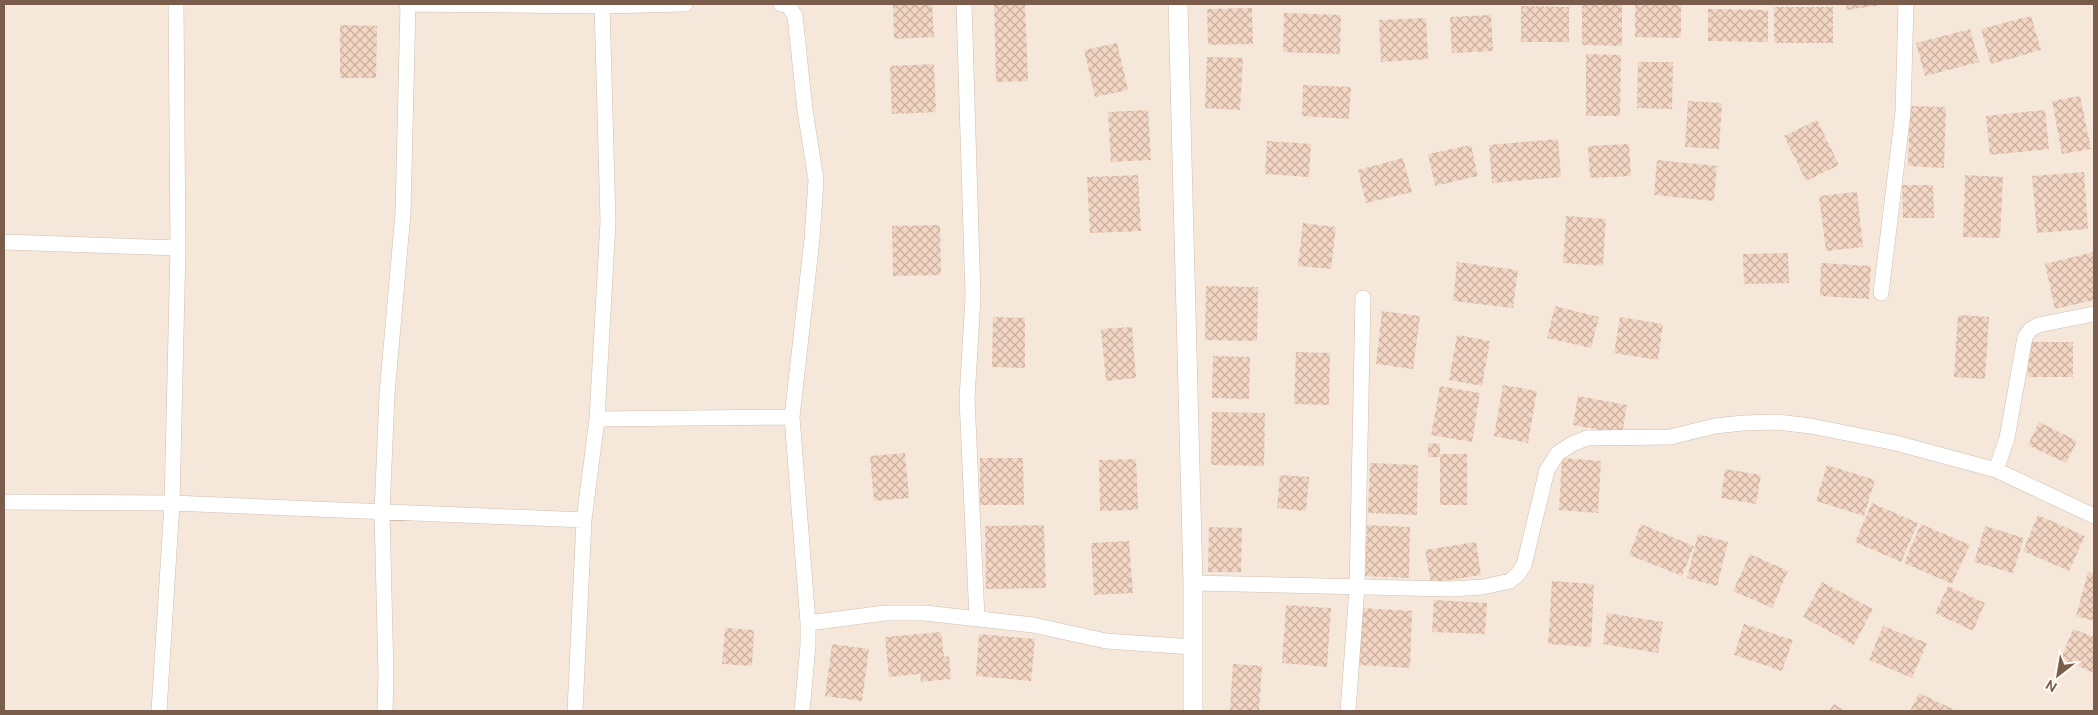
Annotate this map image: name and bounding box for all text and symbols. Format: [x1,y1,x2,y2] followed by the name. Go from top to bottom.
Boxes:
[2033,650,2083,700] north arrow
[2043,677,2060,696] text: N

